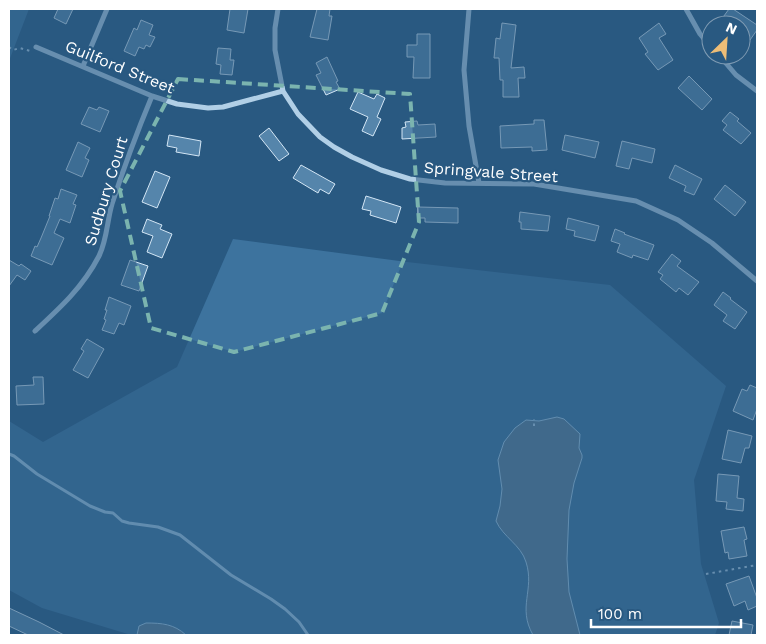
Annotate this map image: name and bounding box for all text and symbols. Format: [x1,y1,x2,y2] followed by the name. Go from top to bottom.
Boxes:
[701,15,751,65] north arrow
[723,19,740,38] text: N
[63,36,178,98] street label: Guilford Street
[80,134,132,248] street label: Sudbury Court
[423,158,559,186] street label: Springvale Street
[591,596,741,628] scale bar
[598,605,642,623] text: 100 m

